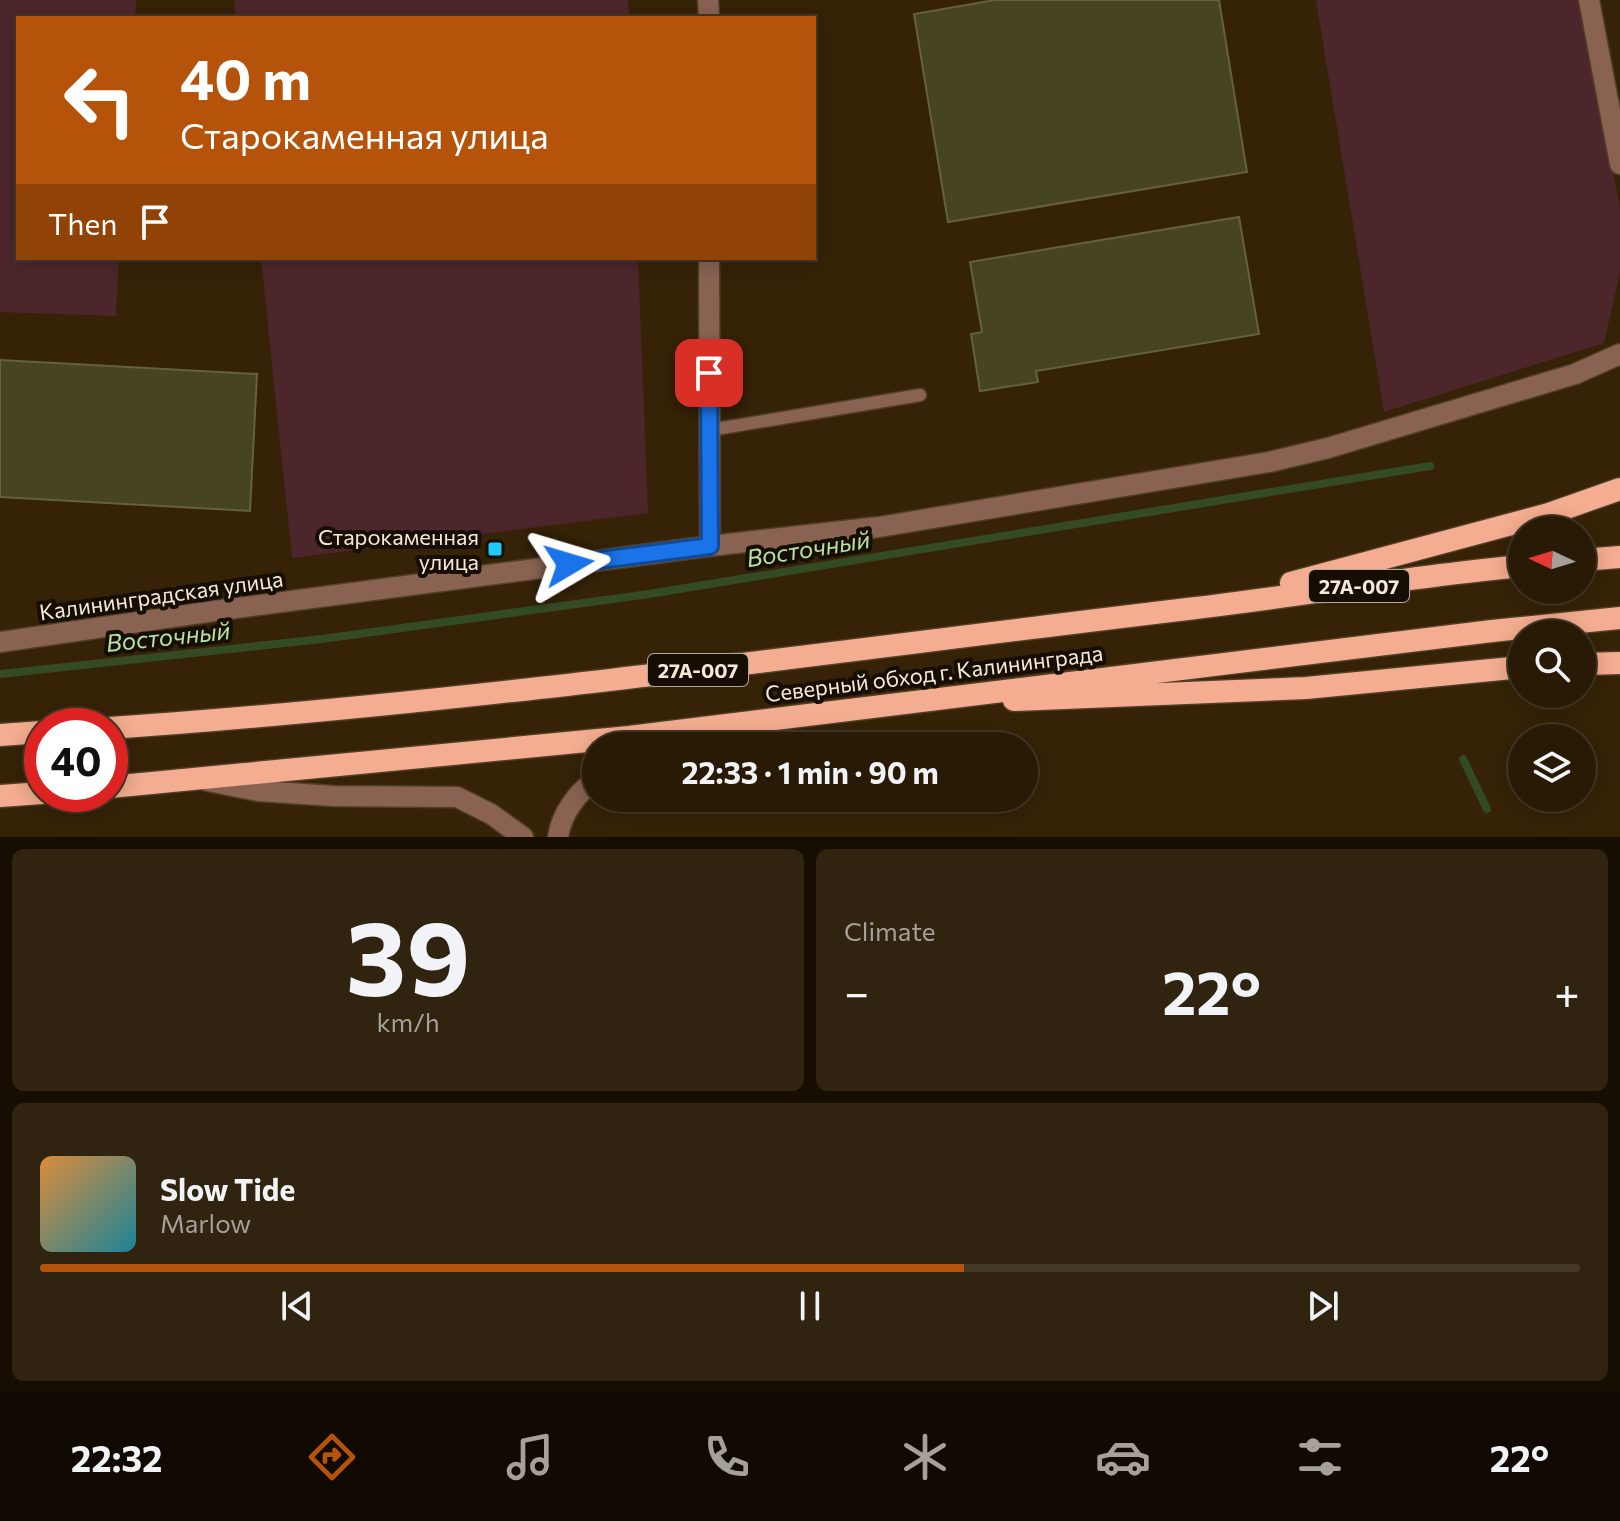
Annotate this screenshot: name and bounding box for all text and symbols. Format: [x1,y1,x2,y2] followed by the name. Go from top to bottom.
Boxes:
[180,43,311,112] text: 40 m
[48,48,152,152] icon: left
[180,112,549,156] text: Старокаменная улица
[133,200,177,244] icon: arrive
[48,204,117,241] text: Then
[675,339,743,407] pin
[687,351,731,395] icon: arrive
[1508,516,1596,604] north arrow
[1508,516,1596,812] map controls
[527,522,611,606] position arrow
[318,523,479,575] place label: Старокаменная улица
[744,524,872,572] water label: Восточный
[486,540,504,558] marker: Старокаменная улица
[37,565,285,625] street label: Калининградская улица
[1309,570,1409,602] road number: 27А-007
[104,615,232,657] water label: Восточный
[1508,620,1596,708] button: search
[764,639,1104,707] street label: Северный обход г. Калининграда
[648,654,748,686] road number: 27А-007
[24,708,128,812] speed limit sign: 40
[1508,724,1596,812] button: layers
[681,753,939,790] text: 22:33 · 1 min · 90 m
[346,890,470,1017] text: 39
[844,915,936,946] text: Climate
[1162,954,1261,1027] text: 22°
[844,964,869,1018] text: −
[1554,964,1580,1018] text: +
[376,1006,440,1037] text: km/h
[160,1170,295,1207] text: Slow Tide
[160,1207,251,1238] text: Marlow
[275,1284,319,1328] icon: previous
[788,1284,832,1328] icon: pause
[1301,1284,1345,1328] icon: next
[304,1429,360,1485] icon: directions
[502,1429,558,1485] icon: music
[699,1429,755,1485] icon: phone
[897,1429,953,1485] icon: climate
[1095,1429,1151,1485] icon: car
[1292,1429,1348,1485] icon: filters
[71,1435,163,1479] text: 22:32
[1490,1435,1549,1479] text: 22°

